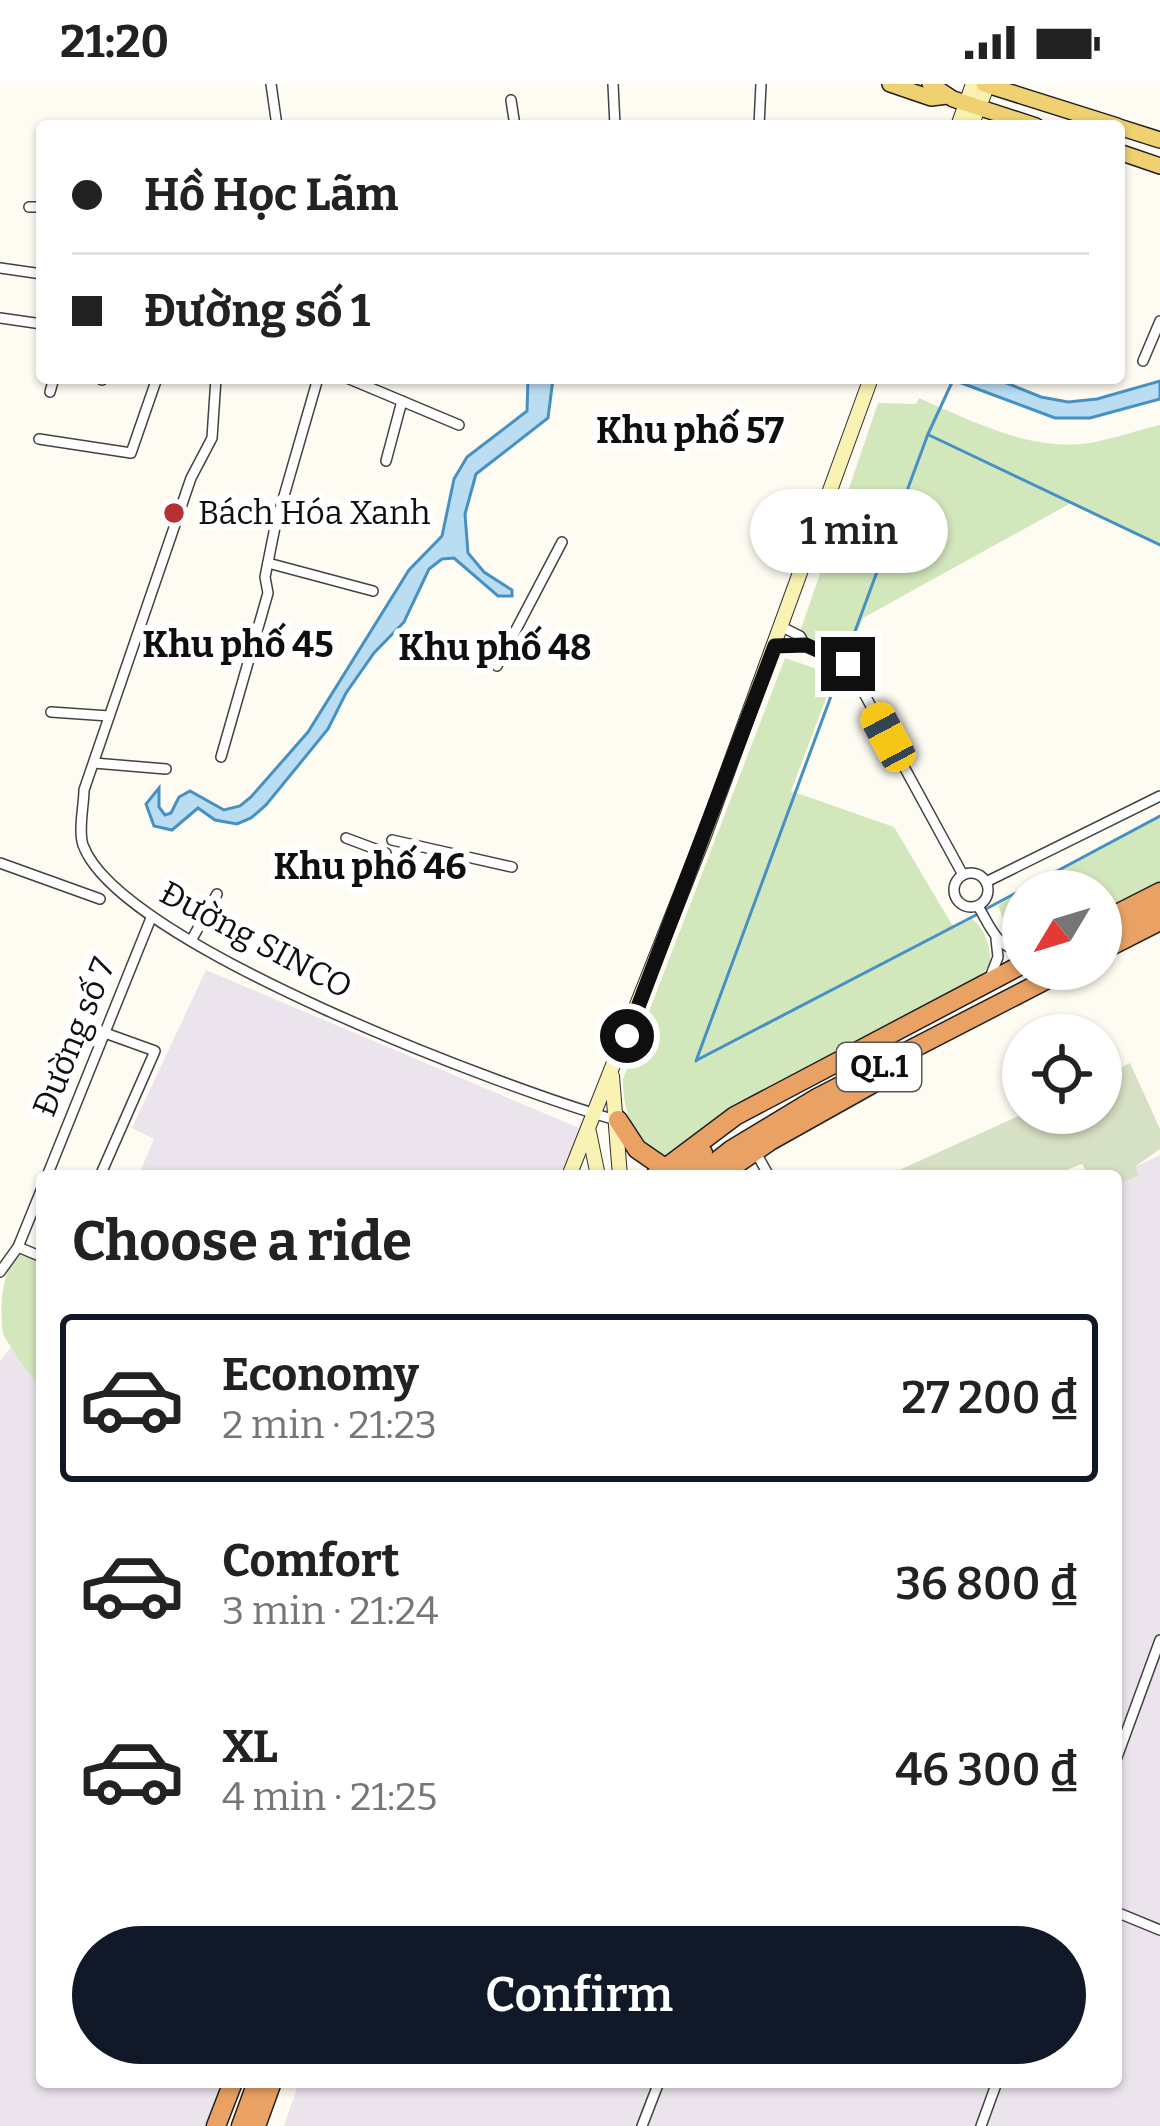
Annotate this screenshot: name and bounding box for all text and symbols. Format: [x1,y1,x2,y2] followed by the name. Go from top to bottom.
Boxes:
[60,15,169,69] text: 21:20
[144,168,398,222] text: Hồ Học Lãm
[144,284,370,338] text: Đường số 1
[596,408,784,453] district label: Khu phố 57
[749,490,947,574] callout: 1 min
[198,493,430,533] place label: Bách Hóa Xanh
[161,500,187,526] marker: Bách Hóa Xanh
[800,508,898,554] text: 1 min
[142,622,334,667] district label: Khu phố 45
[398,625,592,670] district label: Khu phố 48
[821,637,875,691] route end
[855,697,921,777] car
[274,844,467,889] district label: Khu phố 46
[1002,870,1122,990] north arrow
[1002,870,1122,1134] map controls
[153,873,359,1007] street label: Đường SINCO
[24,952,124,1122] street label: Đường số 7
[600,1009,654,1063] route start
[1002,1014,1122,1134] button: locate
[837,1043,921,1091] road number: QL.1
[72,1210,412,1274] text: Choose a ride
[78,1344,186,1452] icon: car
[222,1348,419,1402] text: Economy
[901,1371,1080,1425] text: 27 200 ₫
[222,1402,437,1448] text: 2 min · 21:23
[78,1530,186,1638] icon: car
[222,1534,400,1588] text: Comfort
[895,1557,1080,1611] text: 36 800 ₫
[222,1588,439,1634] text: 3 min · 21:24
[78,1716,186,1824] icon: car
[222,1720,278,1774] text: XL
[895,1743,1080,1797] text: 46 300 ₫
[222,1774,437,1820] text: 4 min · 21:25
[72,1926,1086,2064] button: Confirm

